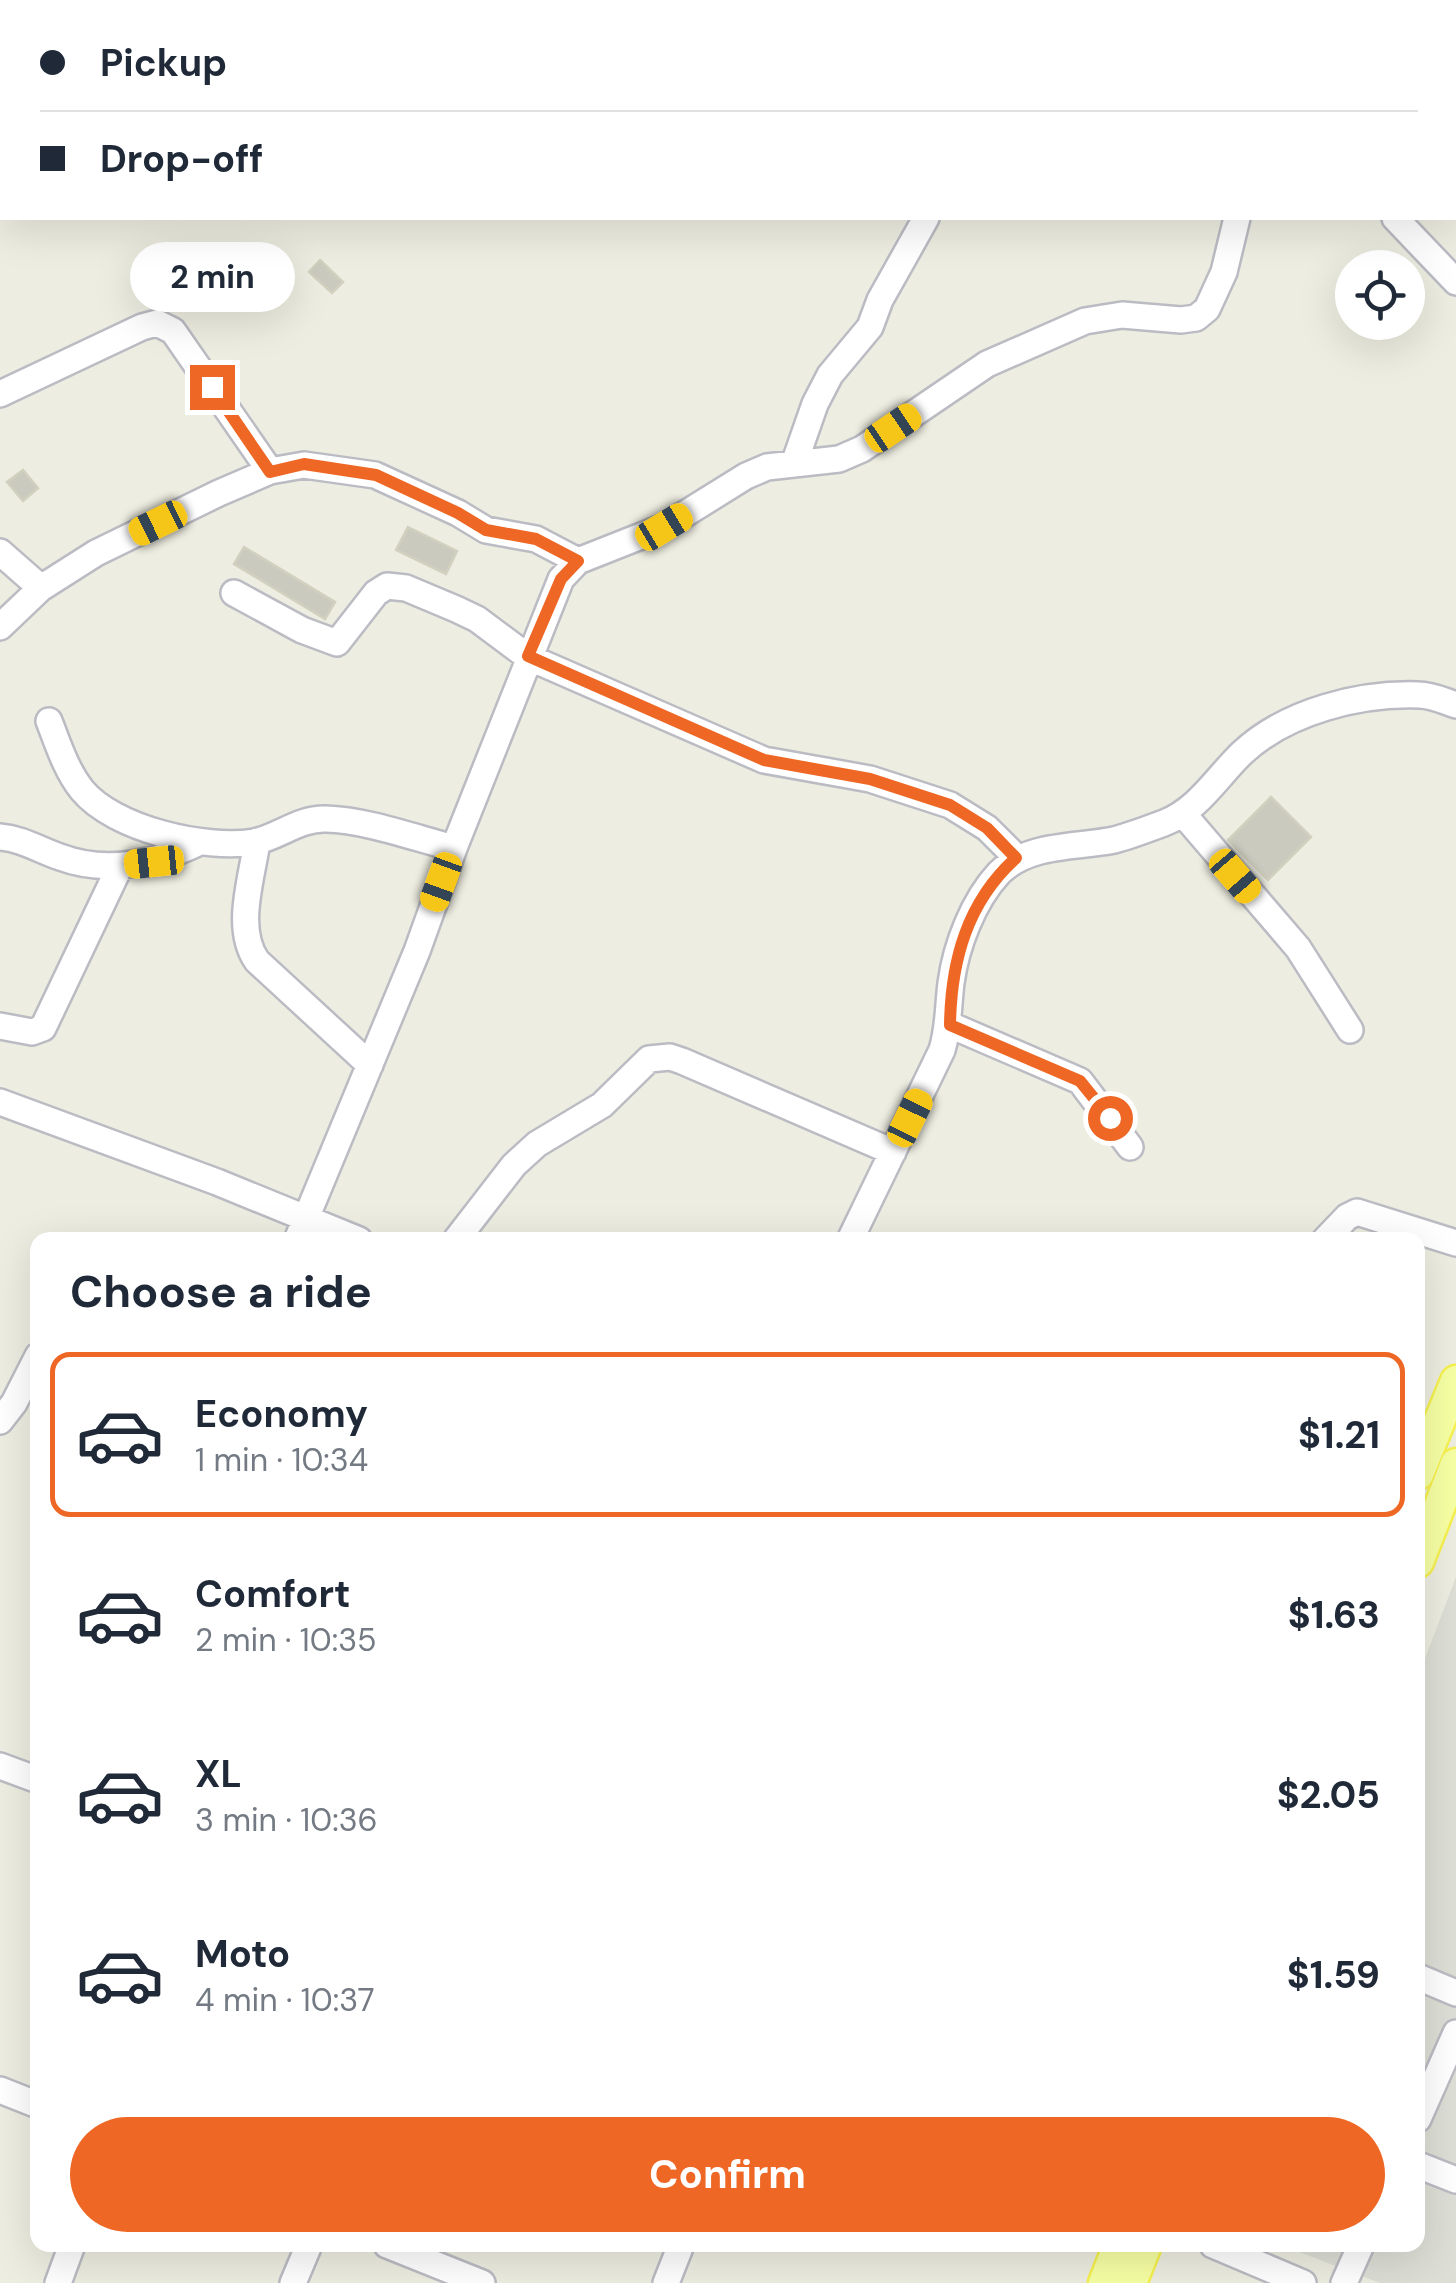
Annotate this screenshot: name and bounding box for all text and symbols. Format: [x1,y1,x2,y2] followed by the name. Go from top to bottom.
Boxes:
[100,38,227,88] text: Pickup
[100,134,263,184] text: Drop-off
[130,242,294,312] callout: 2 min
[1335,250,1425,340] map controls
[1335,250,1425,340] button: locate
[170,256,255,298] text: 2 min
[190,365,235,410] route end
[860,399,926,457] car
[124,496,192,550] car
[631,499,697,555] car
[123,844,185,880] car
[1204,844,1266,908] car
[417,849,465,915] car
[883,1084,937,1152] car
[1088,1096,1133,1141] route start
[70,1262,372,1321] text: Choose a ride
[195,1389,368,1439] text: Economy
[75,1390,165,1480] icon: car
[1298,1410,1380,1460] text: $1.21
[195,1439,368,1481] text: 1 min · 10:34
[195,1569,351,1619] text: Comfort
[75,1570,165,1660] icon: car
[1288,1590,1380,1640] text: $1.63
[195,1619,377,1661] text: 2 min · 10:35
[195,1749,242,1799] text: XL
[75,1750,165,1840] icon: car
[1277,1770,1380,1820] text: $2.05
[195,1799,378,1841] text: 3 min · 10:36
[195,1929,290,1979] text: Moto
[75,1930,165,2020] icon: car
[1287,1950,1380,2000] text: $1.59
[195,1979,375,2021] text: 4 min · 10:37
[70,2117,1385,2232] button: Confirm

